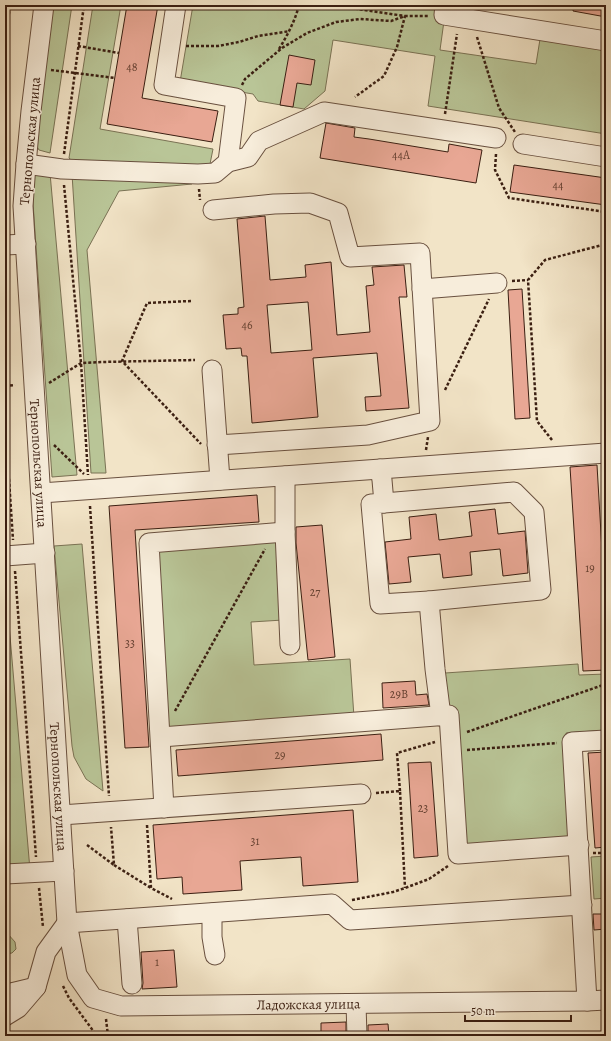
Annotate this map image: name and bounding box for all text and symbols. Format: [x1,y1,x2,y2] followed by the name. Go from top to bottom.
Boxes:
[126,59,138,75] house number: 48
[15,76,45,206] street label: Тернопольская улица
[392,147,411,163] house number: 44А
[553,177,564,193] house number: 44
[242,317,253,333] house number: 46
[25,398,52,529] street label: Тернопольская улица
[585,560,595,576] house number: 19
[310,584,321,600] house number: 27
[125,635,135,651] house number: 33
[390,686,408,702] house number: 29В
[45,722,72,852] street label: Тернопольская улица
[274,747,286,763] house number: 29
[418,800,428,816] house number: 23
[250,833,260,849] house number: 31
[155,954,159,970] house number: 1
[256,994,361,1014] street label: Ладожская улица
[465,997,571,1023] scale bar
[471,1003,495,1019] text: 50 m

